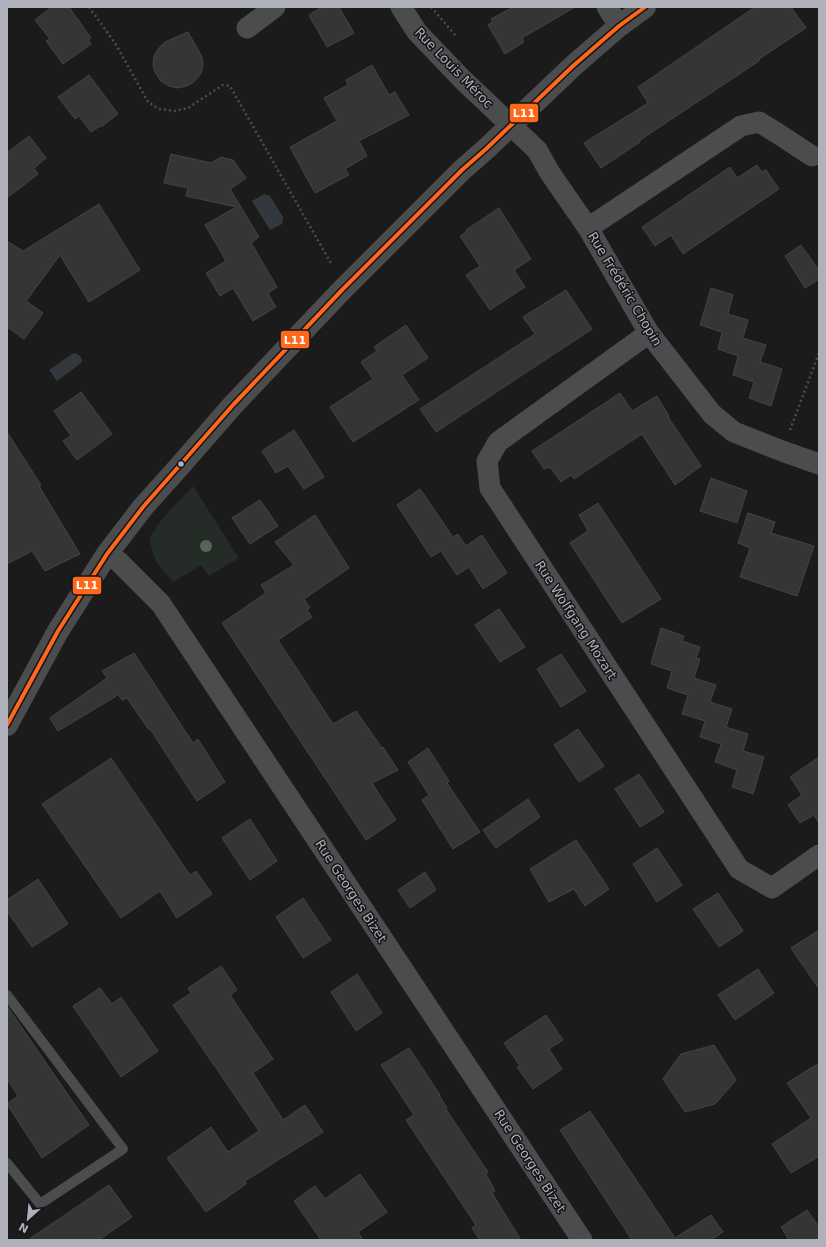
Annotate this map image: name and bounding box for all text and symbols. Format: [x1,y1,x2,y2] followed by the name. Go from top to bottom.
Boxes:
[412,25,496,111] street label: Rue Louis Méroc
[509,103,539,123] line badge: L11
[513,107,535,120] text: L11
[585,229,665,349] street label: Rue Frédéric Chopin
[280,330,310,349] line badge: L11
[284,334,306,347] text: L11
[176,459,186,469] unlabelled marker
[532,558,620,682] street label: Rue Wolfgang Mozart
[72,576,102,595] line badge: L11
[76,579,98,592] text: L11
[312,837,390,945] street label: Rue Georges Bizet
[491,1107,569,1215] street label: Rue Georges Bizet
[8,1199,48,1239] north arrow
[17,1220,31,1235] text: N

